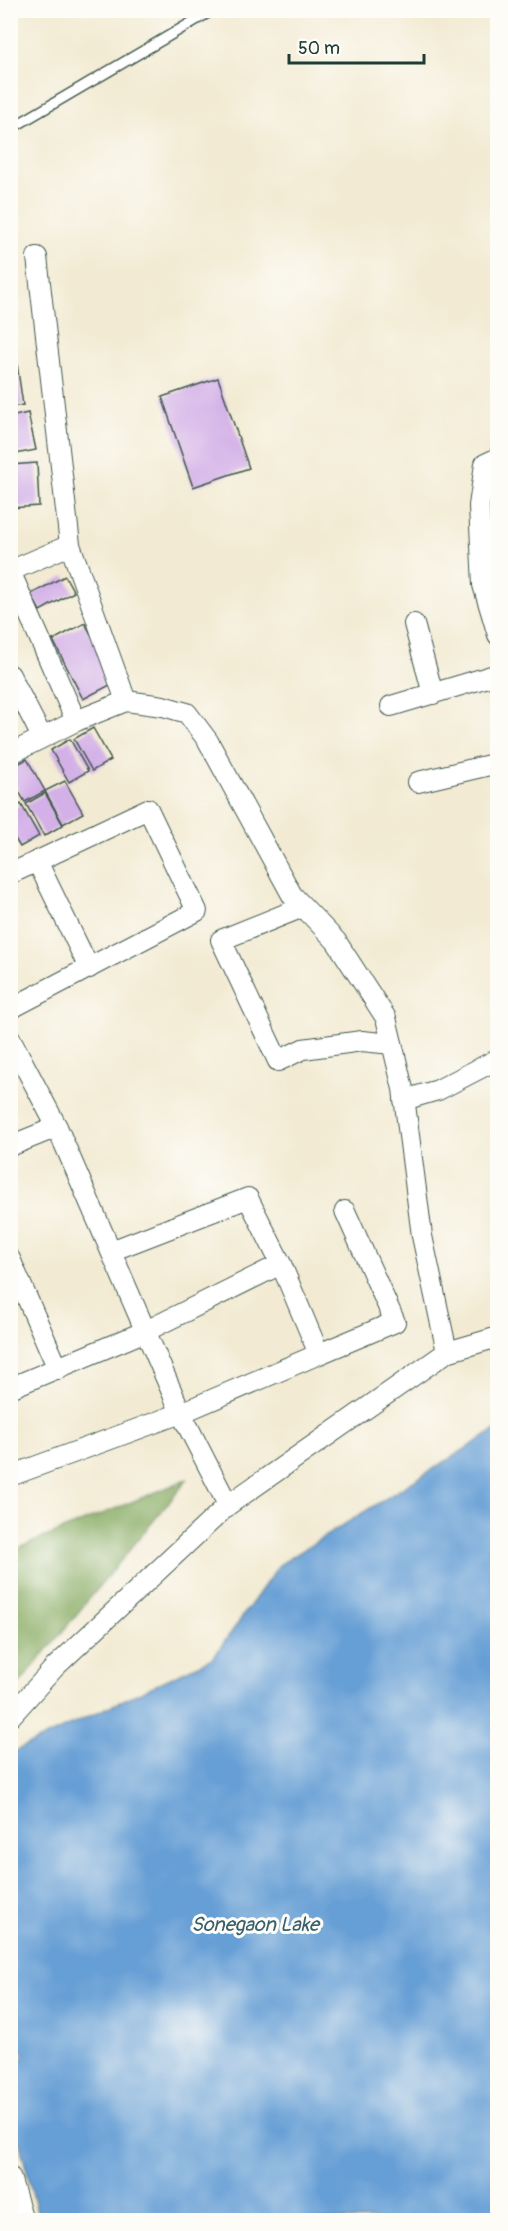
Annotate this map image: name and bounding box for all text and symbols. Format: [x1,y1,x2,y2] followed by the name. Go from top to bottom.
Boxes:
[289,27,424,65] scale bar
[298,37,340,60] text: 50 m
[191,1912,321,1937] water label: Sonegaon Lake

